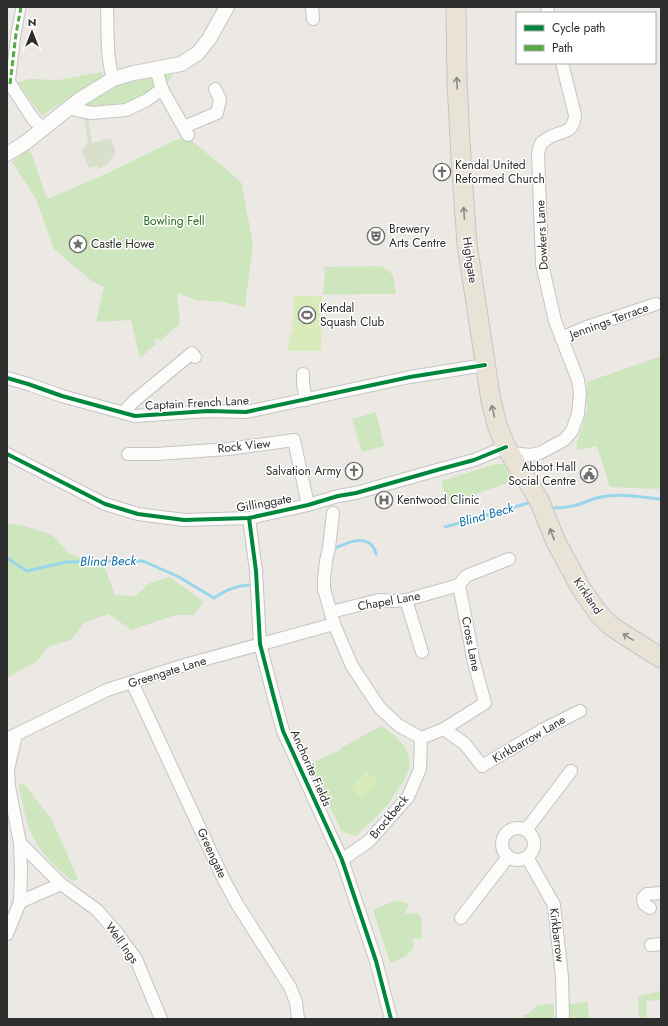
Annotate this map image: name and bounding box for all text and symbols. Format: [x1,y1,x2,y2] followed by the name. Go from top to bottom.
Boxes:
[12,12,52,52] north arrow
[516,12,656,64] legend
[28,14,36,30] text: N
[552,19,605,37] text: Cycle path
[552,39,573,57] text: Path
[453,77,461,90] one-way arrow
[455,156,545,188] place label: Kendal United Reformed Church
[432,162,452,182] church icon: Kendal United Reformed Church
[531,199,553,271] street label: Dowkers Lane
[461,207,468,220] one-way arrow
[143,212,205,230] park label: Bowling Fell
[389,220,446,252] place label: Brewery Arts Centre
[366,226,386,246] theatre icon: Brewery Arts Centre
[68,234,88,254] place icon: Castle Howe
[91,235,154,253] place label: Castle Howe
[458,236,482,284] street label: Highgate
[565,298,651,344] street label: Jennings Terrace
[320,299,385,331] place label: Kendal Squash Club
[297,305,317,325] sports icon: Kendal Squash Club
[145,391,249,415] street label: Captain French Lane
[489,405,497,418] one-way arrow
[217,434,272,458] street label: Rock View
[508,458,576,490] place label: Abbot Hall Social Centre
[344,461,364,481] church icon: Salvation Army
[266,462,342,480] place label: Salvation Army
[579,464,599,484] public building icon: Abbot Hall Social Centre
[235,489,293,517] street label: Gillinggate
[374,490,394,510] hospital icon: Kentwood Clinic
[397,491,480,509] place label: Kentwood Clinic
[456,498,516,532] water label: Blind Beck
[548,529,556,541] one-way arrow
[80,551,137,571] water label: Blind Beck
[569,574,607,618] street label: Kirkland
[356,587,422,615] street label: Chapel Lane
[457,615,485,673] street label: Cross Lane
[622,633,634,641] one-way arrow
[126,652,208,692] street label: Greengate Lane
[489,711,569,767] street label: Kirkbarrow Lane
[286,727,336,809] street label: Anchorite Fields
[365,791,413,843] street label: Brockbeck
[193,825,231,881] street label: Greengate
[545,907,569,964] street label: Kirkbarrow
[101,919,143,967] street label: Well Ings

